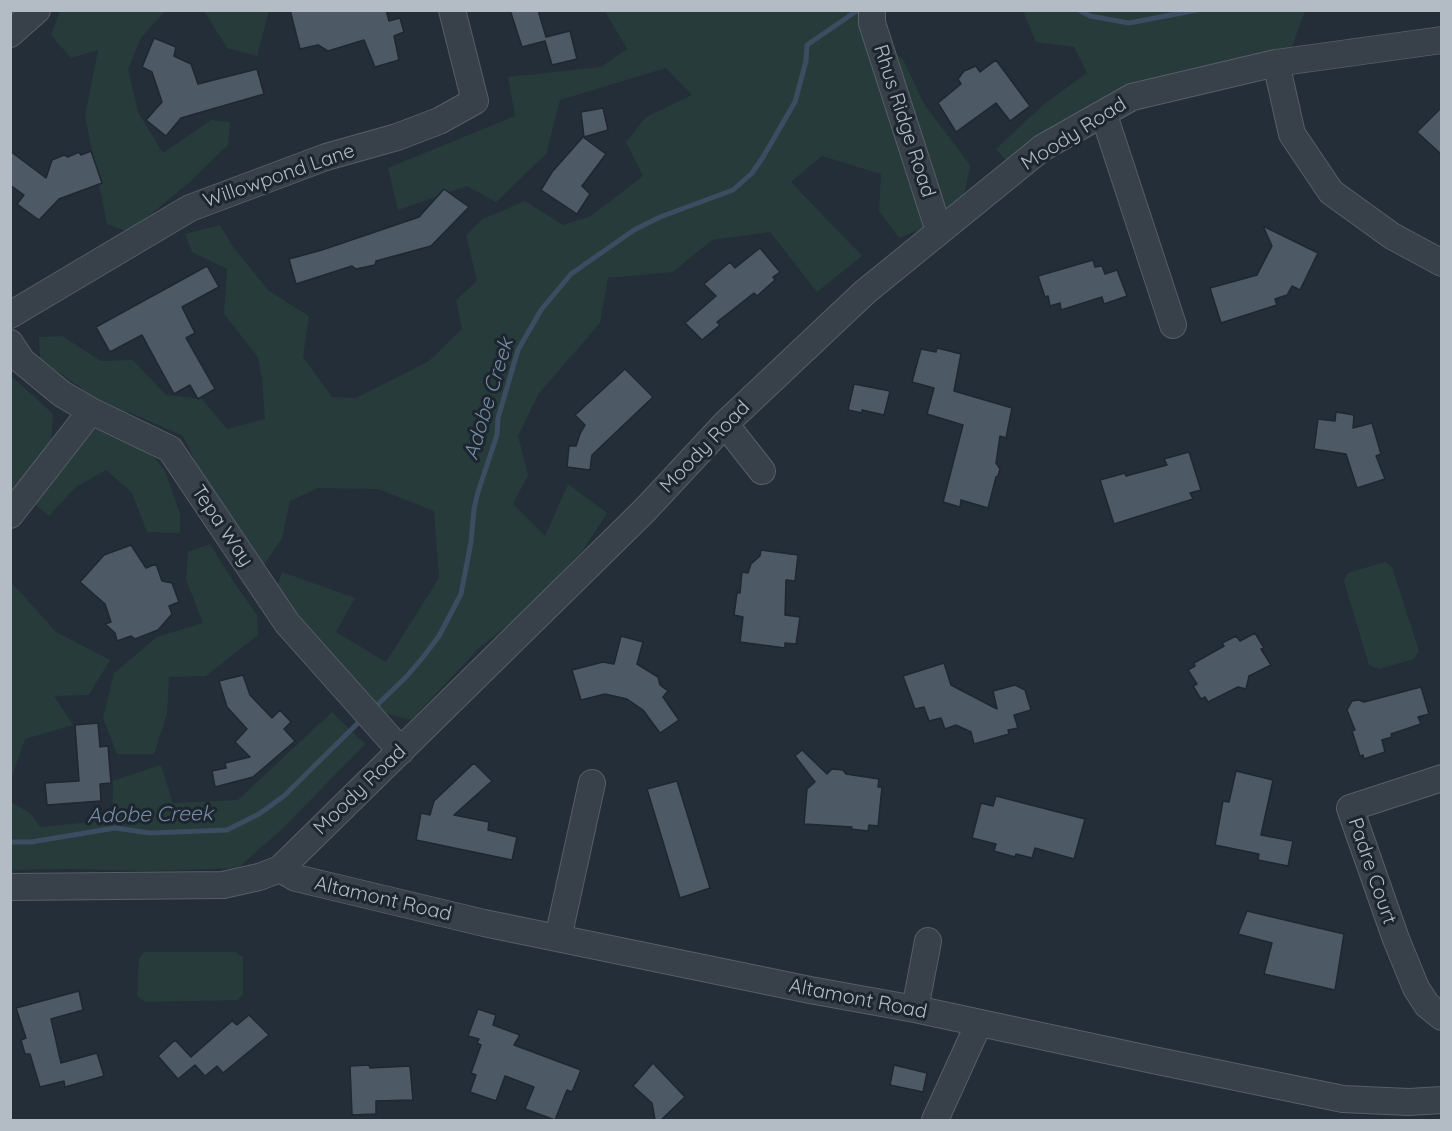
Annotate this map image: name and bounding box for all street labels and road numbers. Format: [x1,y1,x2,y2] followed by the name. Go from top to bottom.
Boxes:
[868,42,940,200] street label: Rhus Ridge Road
[1017,92,1131,176] street label: Moody Road
[200,139,358,213] street label: Willowpond Lane
[655,396,755,498] street label: Moody Road
[186,481,258,571] street label: Tepa Way
[309,740,411,840] street label: Moody Road
[1343,815,1401,927] street label: Padre Court
[312,872,454,926] street label: Altamont Road
[787,974,929,1024] street label: Altamont Road

